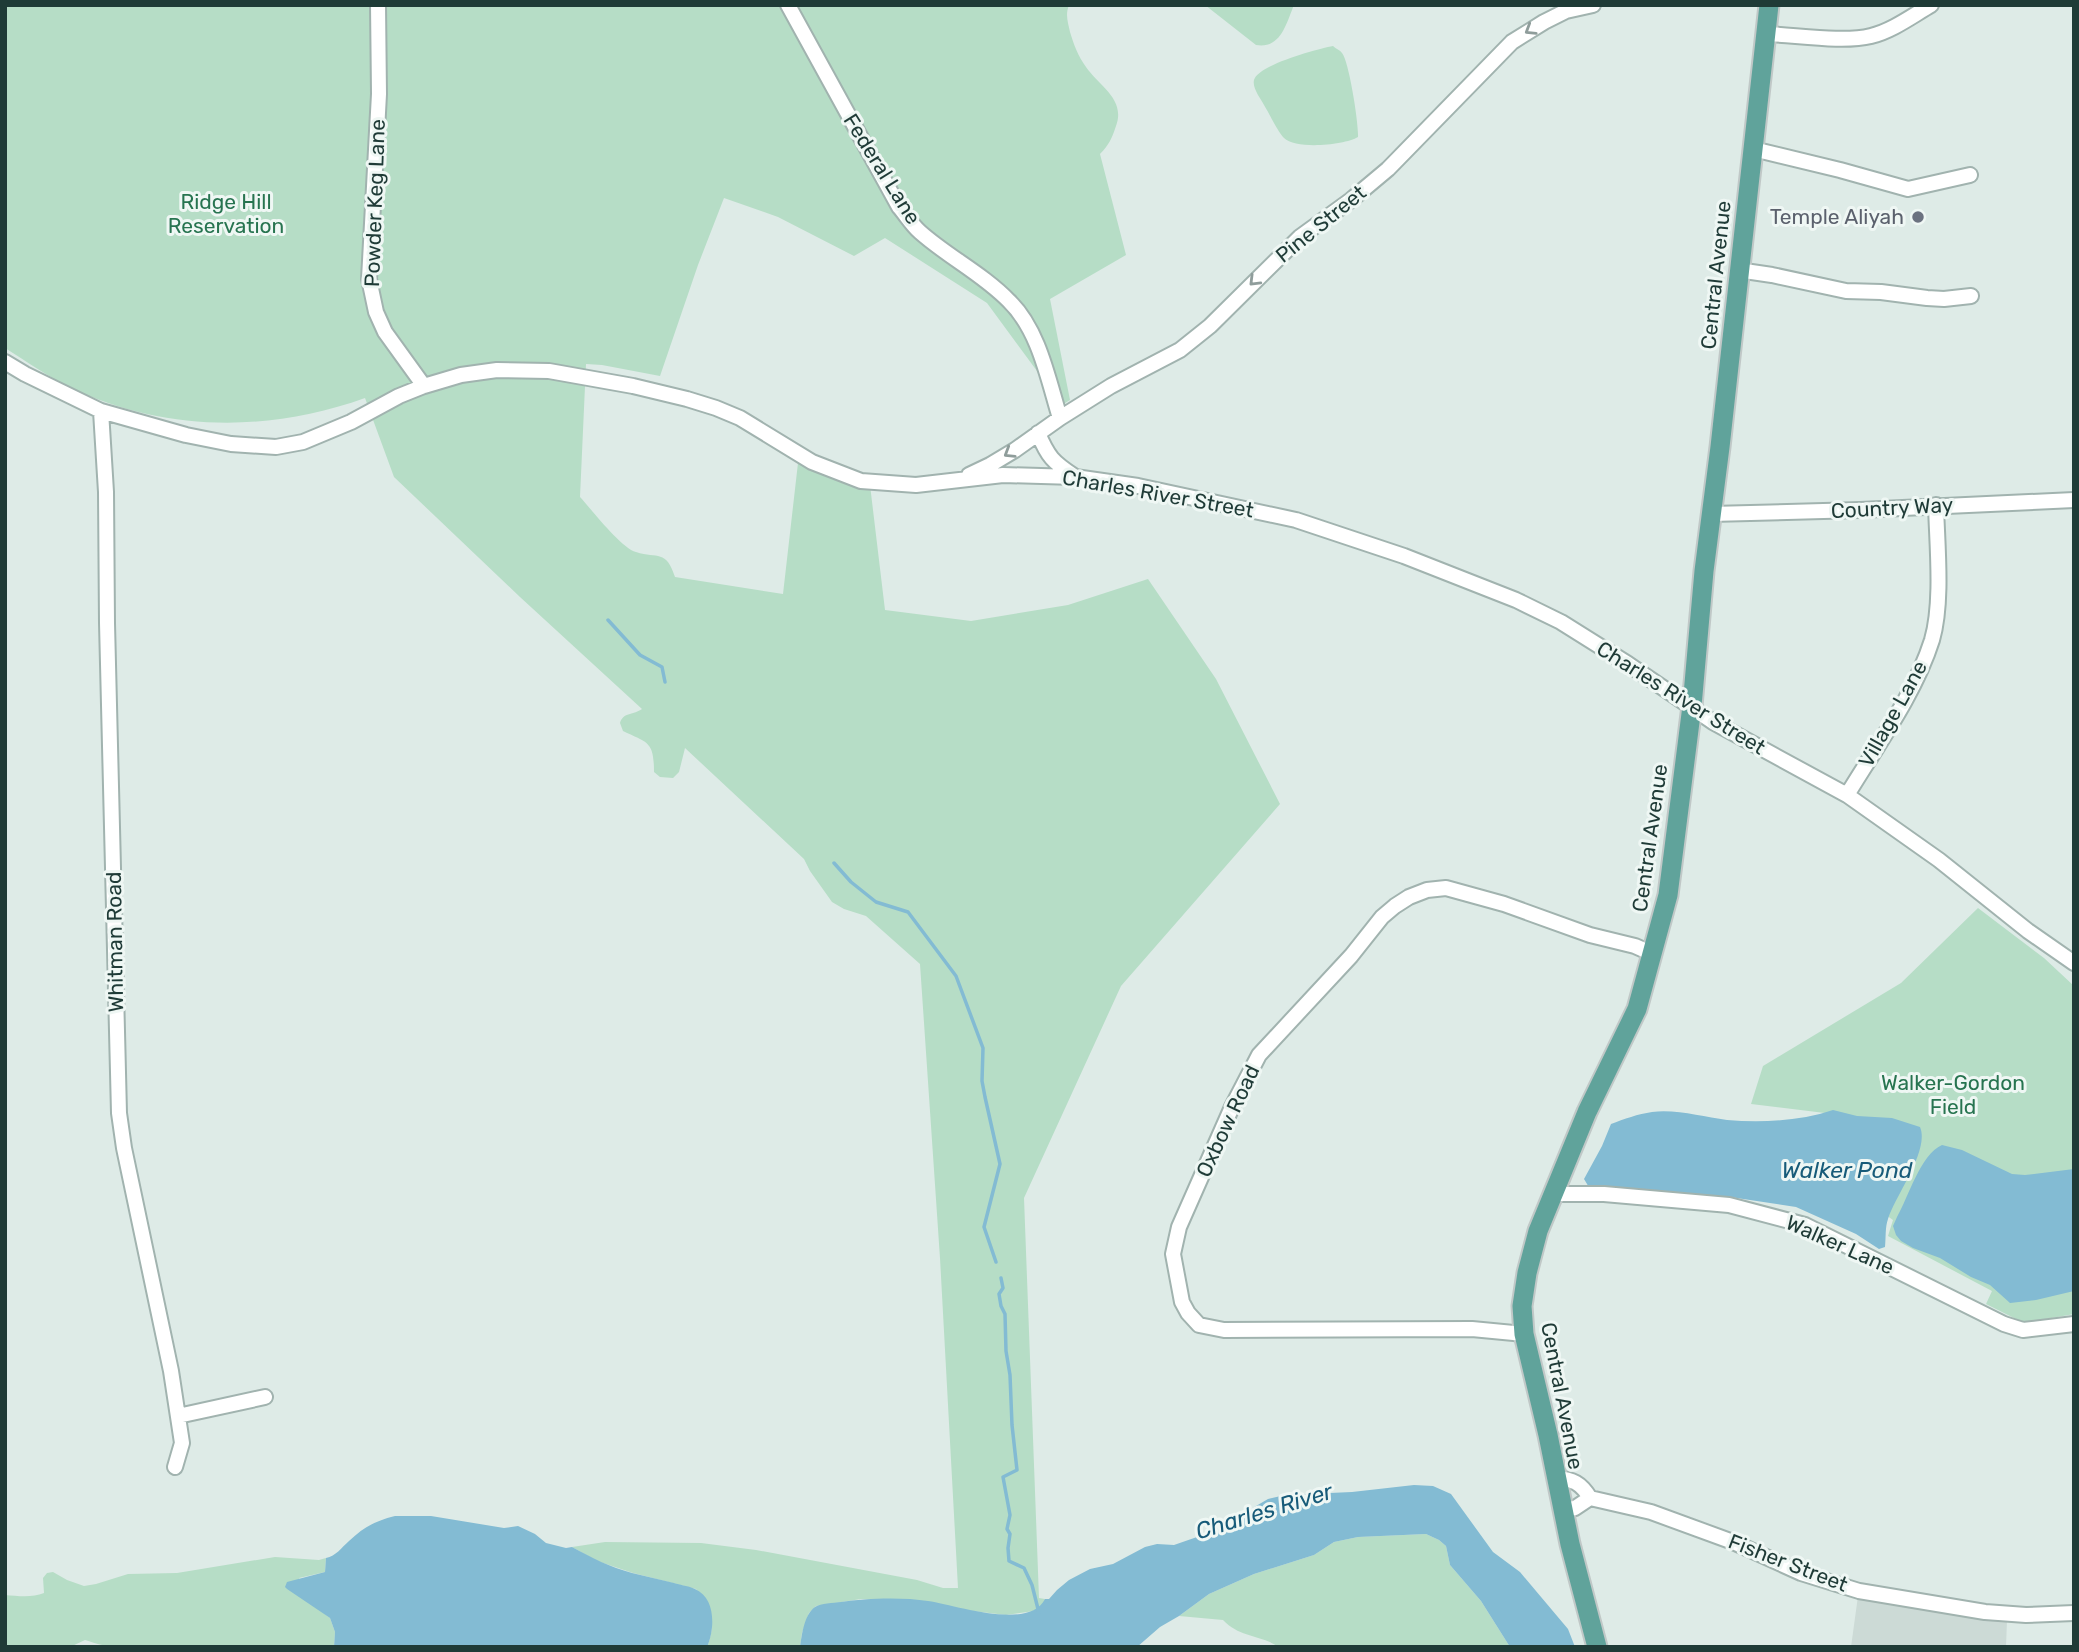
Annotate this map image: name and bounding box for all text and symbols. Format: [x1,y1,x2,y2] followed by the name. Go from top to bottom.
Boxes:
[1525,22,1538,35] one-way arrow
[839,109,926,229] street label: Federal Lane
[359,119,390,287] street label: Powder Keg Lane
[1271,180,1371,268] street label: Pine Street
[168,189,284,238] park label: Ridge Hill Reservation
[1695,199,1736,350] street label: Central Avenue
[1770,204,1904,229] place label: Temple Aliyah
[1910,209,1926,225] marker: Temple Aliyah
[1249,273,1262,286] one-way arrow
[1004,445,1017,458] one-way arrow
[1060,464,1256,523] street label: Charles River Street
[1830,492,1954,523] street label: Country Way
[1592,636,1770,760] street label: Charles River Street
[1853,656,1932,771] street label: Village Lane
[1627,762,1672,914] street label: Central Avenue
[101,871,128,1013] street label: Whitman Road
[1191,1061,1264,1181] street label: Oxbow Road
[1881,1070,2025,1119] park label: Walker-Gordon Field
[1782,1156,1913,1184] water label: Walker Pond
[1782,1210,1898,1279] street label: Walker Lane
[1536,1320,1589,1472] street label: Central Avenue
[1192,1476,1337,1545] water label: Charles River
[1725,1528,1851,1597] street label: Fisher Street

